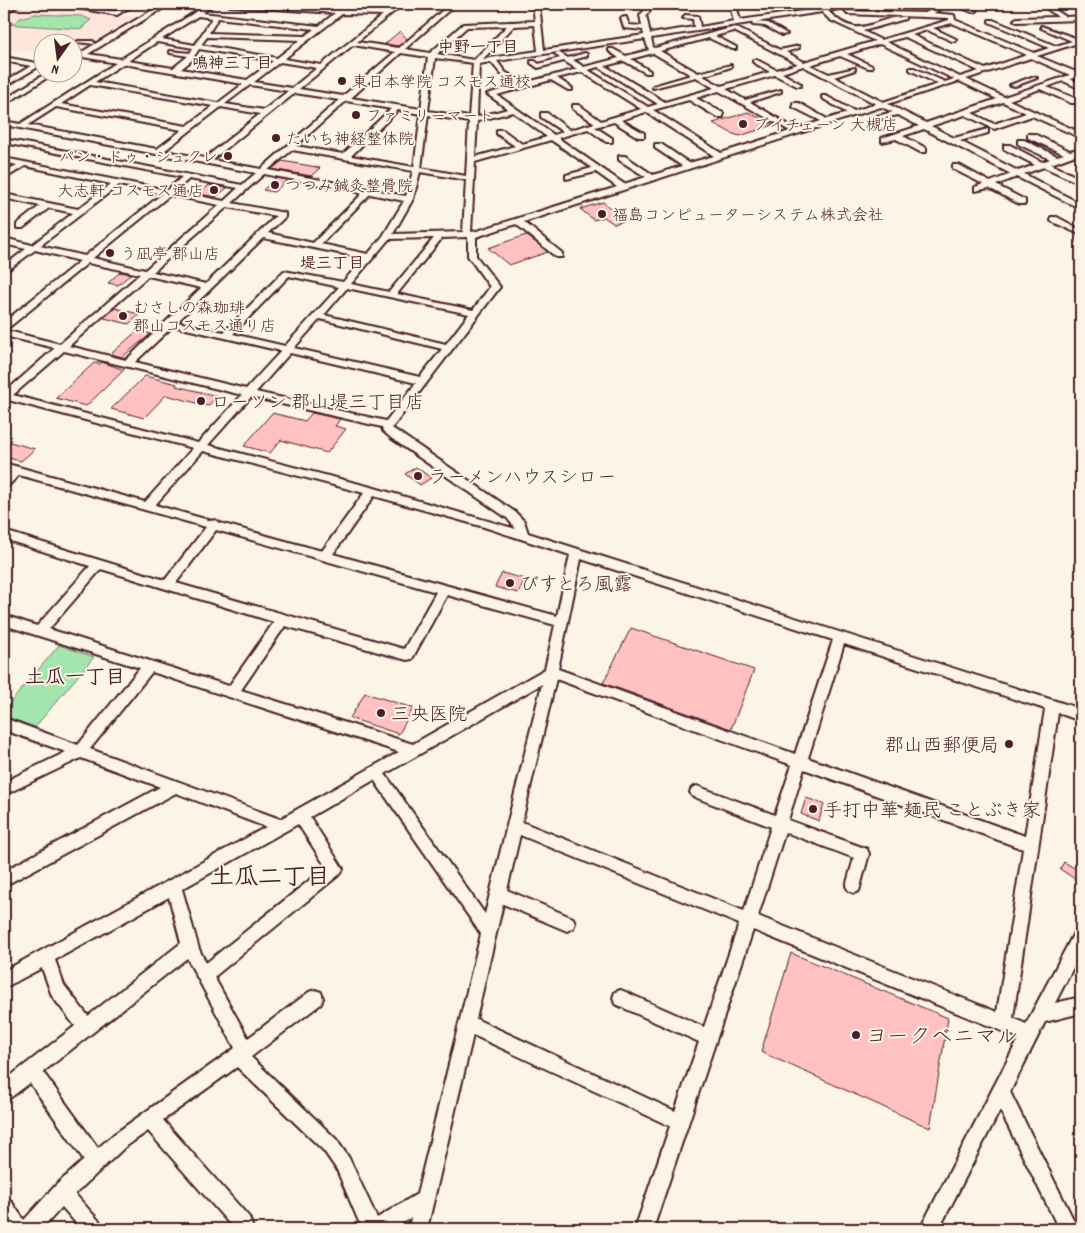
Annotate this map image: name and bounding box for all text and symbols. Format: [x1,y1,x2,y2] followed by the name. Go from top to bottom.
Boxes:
[32,32,82,82] north arrow
[438,37,518,60] district label: 中野一丁目
[192,53,272,76] district label: 鳴神三丁目
[49,58,61,79] text: N
[352,72,531,95] place label: 東日本学院 コスモス通校
[336,75,348,87] marker: 東日本学院 コスモス通校
[366,106,494,129] place label: ファミリーマート
[350,109,362,121] marker: ファミリーマート
[753,115,898,138] place label: ブイチェーン 大槻店
[737,118,749,130] marker: ブイチェーン 大槻店
[286,129,414,152] place label: たいち神経整体院
[270,132,282,144] marker: たいち神経整体院
[59,147,218,170] place label: パン・ドゥ・シュクレ
[222,150,234,162] marker: パン・ドゥ・シュクレ
[285,176,413,199] place label: つつみ鍼灸整骨院
[269,179,281,191] marker: つつみ鍼灸整骨院
[57,181,204,204] place label: 大志軒 コスモス通店
[208,184,220,196] marker: 大志軒 コスモス通店
[612,205,884,228] place label: 福島コンピューターシステム株式会社
[596,208,608,220] marker: 福島コンピューターシステム株式会社
[120,244,220,267] place label: う凪亭 郡山店
[104,247,116,259] marker: う凪亭 郡山店
[300,253,364,276] district label: 堤三丁目
[133,298,276,339] place label: むさしの森珈琲 郡山コスモス通り店
[117,310,129,322] marker: むさしの森珈琲 郡山コスモス通り店
[211,391,424,418] place label: ローソン 郡山堤三丁目店
[195,395,207,407] marker: ローソン 郡山堤三丁目店
[428,466,616,493] place label: ラーメンハウスシロー
[412,470,424,482] marker: ラーメンハウスシロー
[520,573,632,600] place label: びすとろ風露
[504,577,516,589] marker: びすとろ風露
[25,665,125,693] district label: 土瓜一丁目
[391,703,467,730] place label: 三央医院
[375,707,387,719] marker: 三央医院
[885,734,999,761] place label: 郡山西郵便局
[1003,738,1015,750] marker: 郡山西郵便局
[823,799,1041,826] place label: 手打中華 麺民 ことぶき家
[807,803,819,815] marker: 手打中華 麺民 ことぶき家
[210,862,330,896] district label: 土瓜二丁目
[866,1023,1018,1054] place label: ヨークベニマル
[850,1029,862,1041] marker: ヨークベニマル

